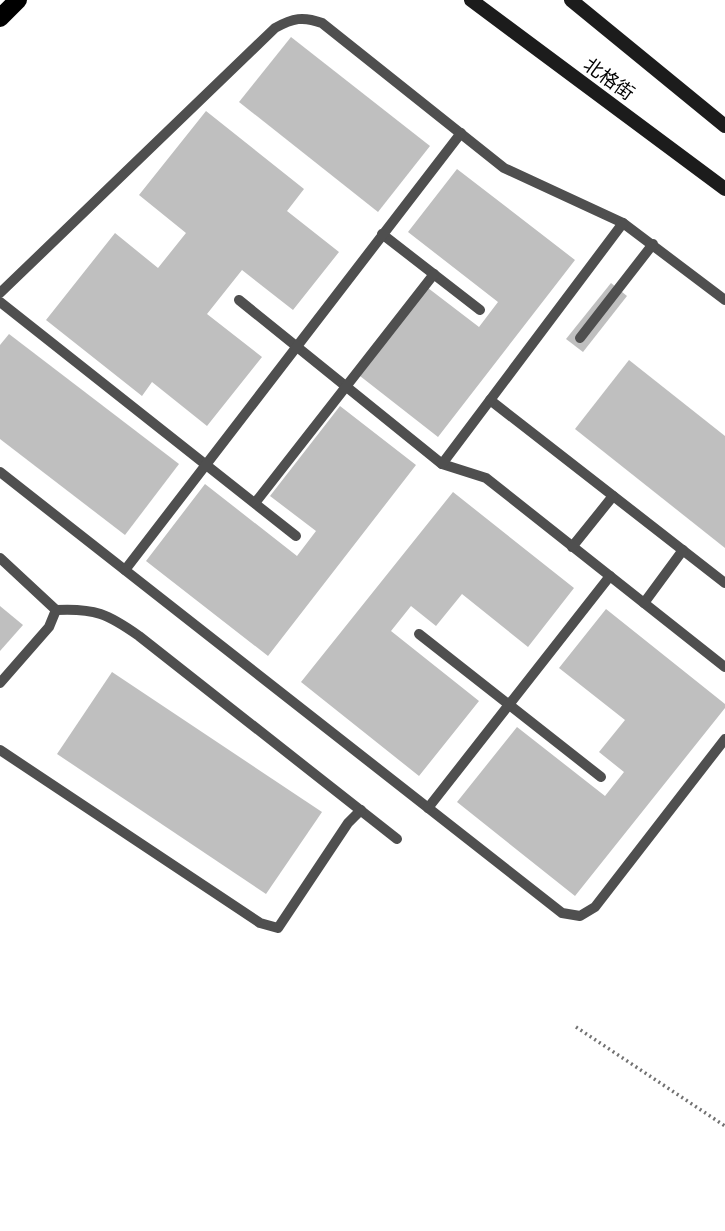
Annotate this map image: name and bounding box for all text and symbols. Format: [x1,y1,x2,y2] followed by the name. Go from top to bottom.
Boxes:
[579,53,639,105] street label: 北格街

